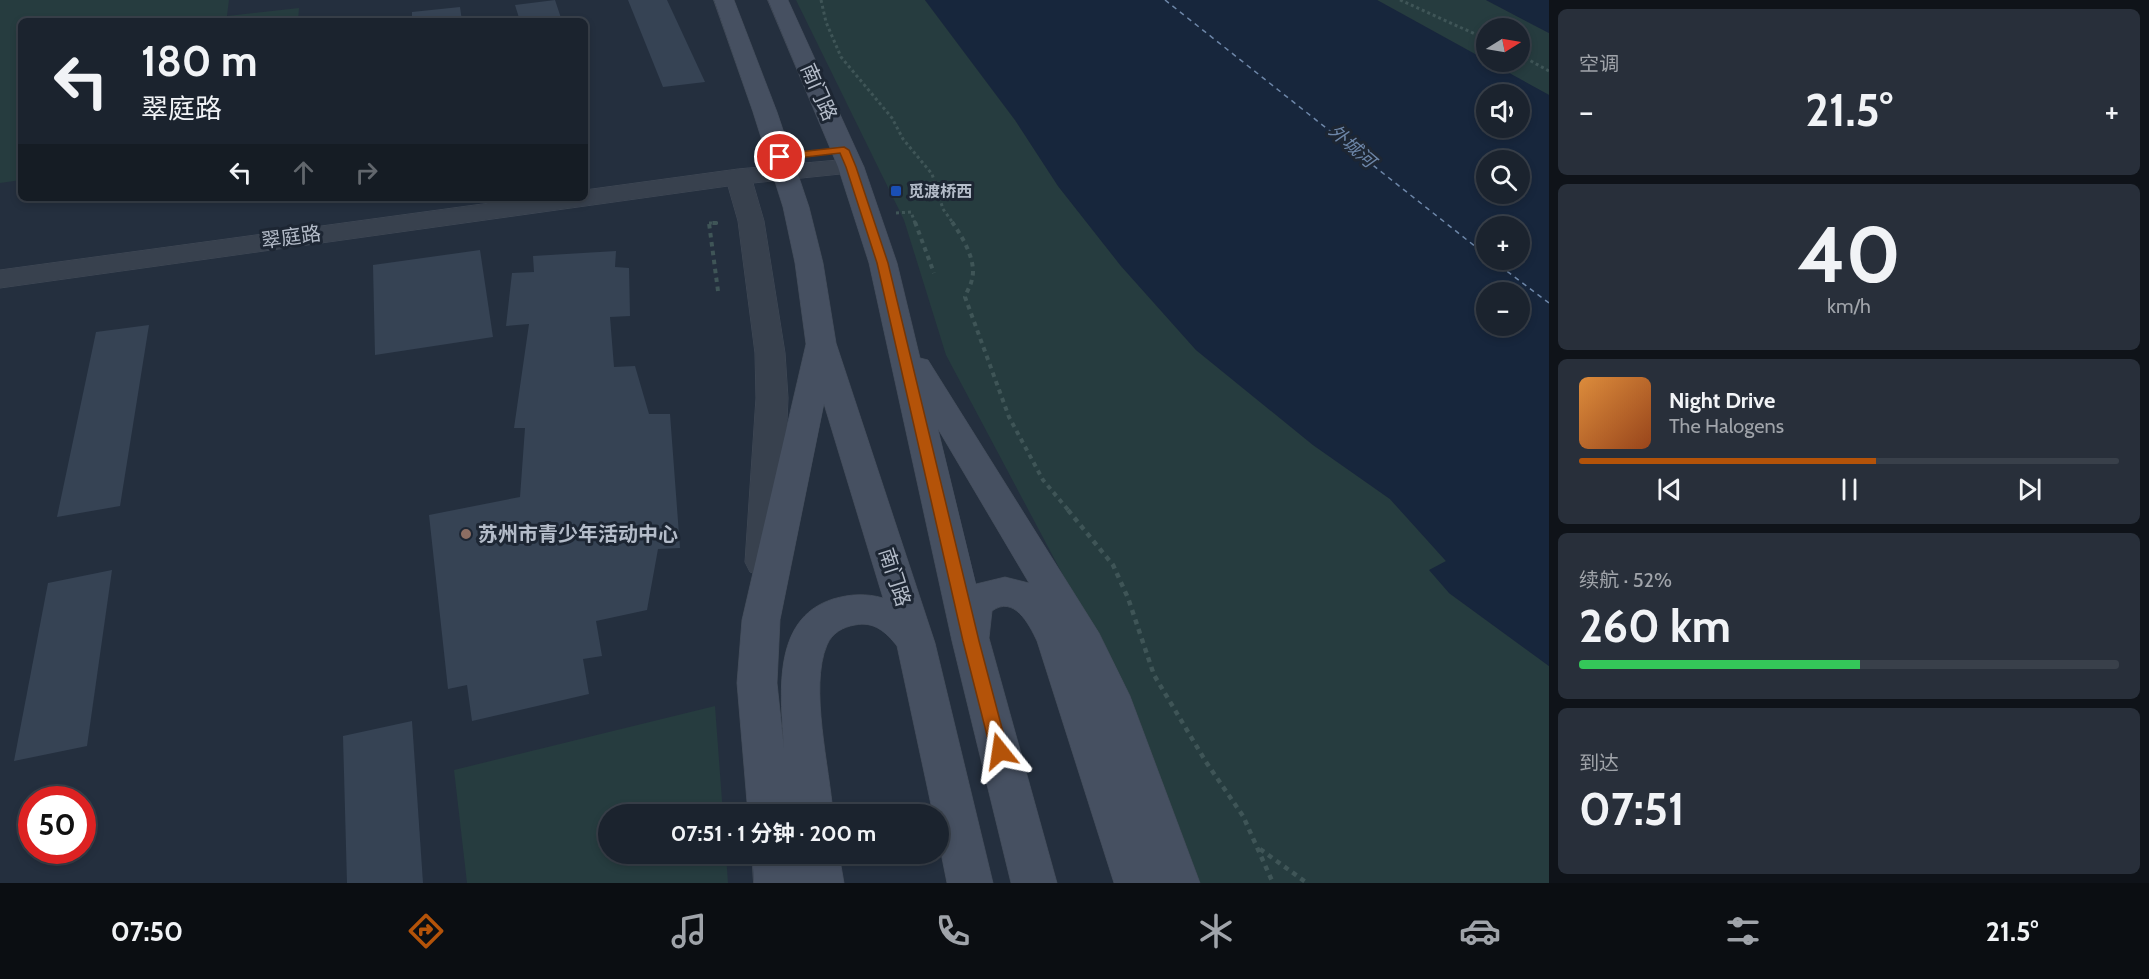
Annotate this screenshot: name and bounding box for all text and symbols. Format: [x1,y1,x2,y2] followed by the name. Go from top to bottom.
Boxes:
[1476,18,1530,72] north arrow
[1476,18,1530,336] map controls
[141,35,257,87] text: 180 m
[42,42,120,120] icon: left
[1579,52,1619,76] text: 空调
[796,60,842,124] street label: 南门路
[1805,83,1893,137] text: 21.5°
[1476,84,1530,138] button: sound
[1579,91,1594,131] text: −
[2104,91,2119,131] text: +
[141,92,222,125] text: 翠庭路
[1324,120,1382,174] water label: 外城河
[754,131,805,182] pin
[763,140,796,173] icon: arrive
[1476,150,1530,204] button: search
[224,156,257,189] icon: left
[287,156,320,189] icon: ahead
[350,156,383,189] icon: right
[908,182,972,201] place label: 觅渡桥西
[889,184,903,198] marker: 觅渡桥西
[1797,207,1901,302] text: 40
[1476,216,1530,270] button: +
[260,221,322,253] street label: 翠庭路
[1476,282,1530,336] button: −
[1827,294,1871,318] text: km/h
[1669,387,1775,414] text: Night Drive
[1669,414,1784,438] text: The Halogens
[1653,473,1686,506] icon: previous
[1833,473,1866,506] icon: pause
[2013,473,2046,506] icon: next
[478,522,678,546] place label: 苏州市青少年活动中心
[459,527,473,541] marker: 苏州市青少年活动中心
[874,545,916,609] street label: 南门路
[1579,568,1672,592] text: 续航 · 52%
[1579,599,1731,653] text: 260 km
[968,719,1032,783] position arrow
[1579,751,1619,775] text: 到达
[1579,782,1684,836] text: 07:51
[18,786,96,864] speed limit sign: 50
[671,820,876,847] text: 07:51 · 1 分钟 · 200 m
[405,910,447,952] icon: directions
[668,910,710,952] icon: music
[932,910,974,952] icon: phone
[1195,910,1237,952] icon: climate
[1459,910,1501,952] icon: car
[1722,910,1764,952] icon: filters
[111,915,183,948] text: 07:50
[1986,915,2038,948] text: 21.5°

